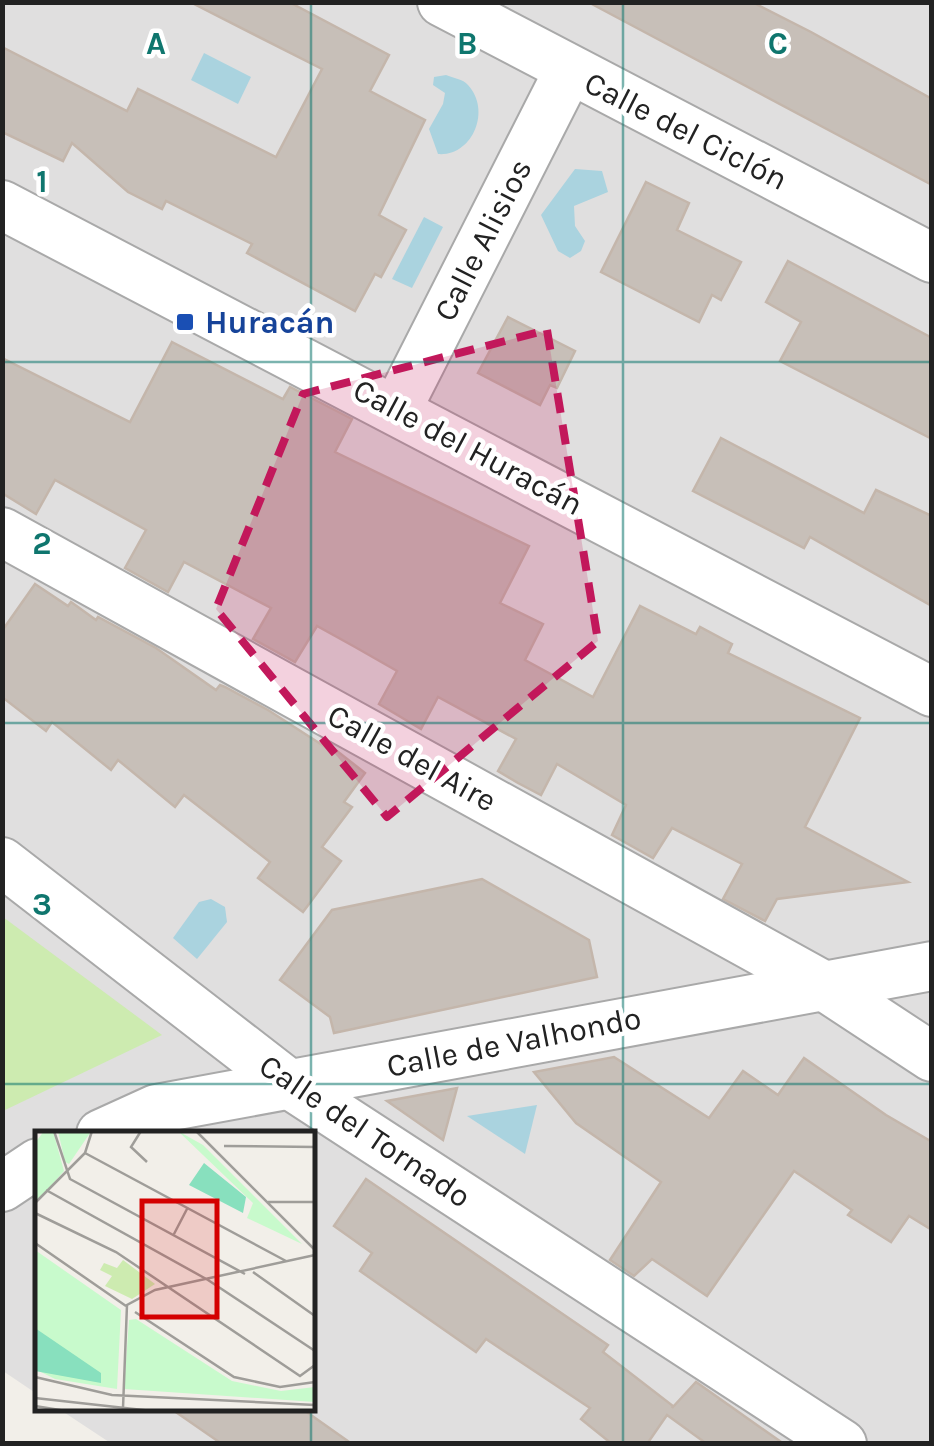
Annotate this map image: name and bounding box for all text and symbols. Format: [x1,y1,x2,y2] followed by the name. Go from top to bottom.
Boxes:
[146,25,166,62] text: A
[457,25,477,62] text: B
[768,25,788,62] text: C
[578,64,794,198] street label: Calle del Ciclón
[426,153,540,327] street label: Calle Alisios
[36,163,48,200] text: 1
[205,304,335,341] place label: Huracán
[174,311,196,333] marker: Huracán
[347,371,589,523] street label: Calle del Huracán
[32,525,52,562] text: 2
[321,696,503,820] street label: Calle del Aire
[32,886,52,923] text: 3
[384,999,644,1085] street label: Calle de Valhondo
[252,1047,478,1215] street label: Calle del Tornado
[35,1131,315,1411] inset map

